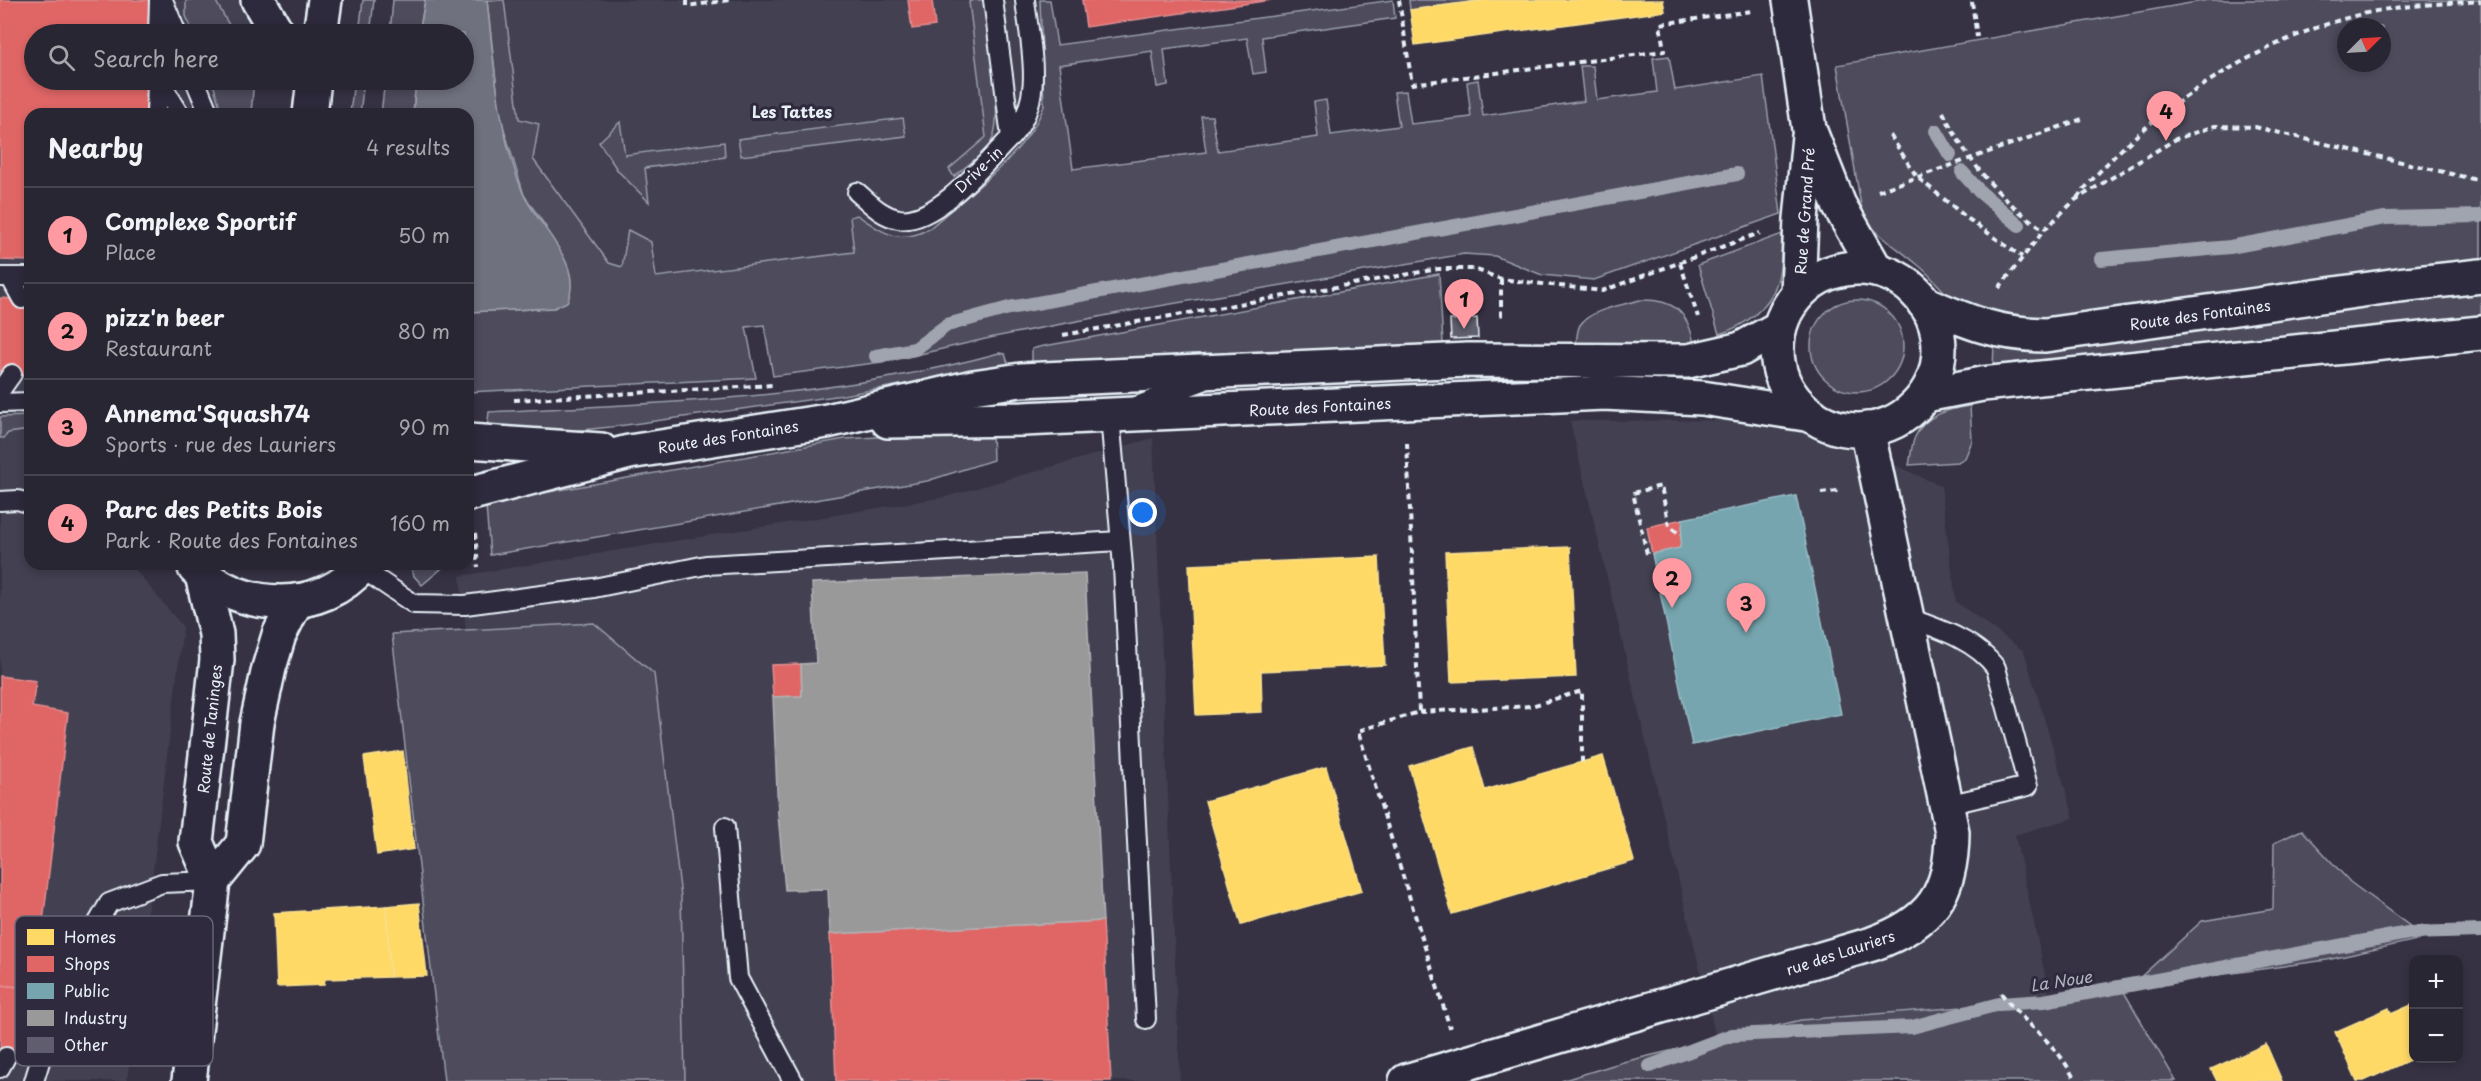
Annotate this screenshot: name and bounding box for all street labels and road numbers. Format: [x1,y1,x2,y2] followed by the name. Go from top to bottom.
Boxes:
[949,140,1007,198] street label: Drive-in
[1788,147,1820,275] street label: Rue de Grand Pré
[2128,293,2272,335] street label: Route des Fontaines
[1248,391,1392,421] street label: Route des Fontaines
[656,413,800,458] street label: Route des Fontaines
[191,663,227,795] street label: Route de Taninges
[1783,924,1898,980] street label: rue des Lauriers

